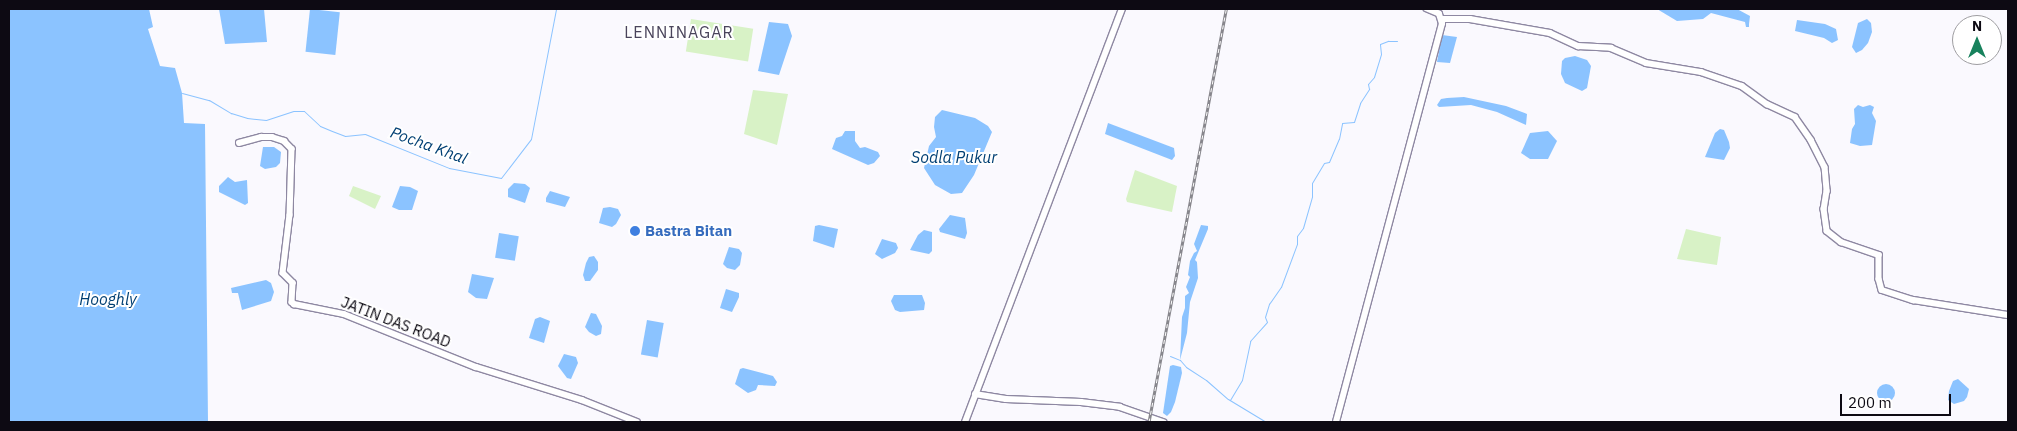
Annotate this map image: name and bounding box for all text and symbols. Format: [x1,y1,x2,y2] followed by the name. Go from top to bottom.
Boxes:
[1952,15,2002,65] north arrow
[1972,17,1982,35] text: N
[623,22,735,42] district label: LENNINAGAR
[388,122,470,168] water label: Pocha Khal
[911,147,997,167] water label: Sodla Pukur
[645,222,732,240] place label: Bastra Bitan
[629,225,641,237] marker: Bastra Bitan
[79,289,137,309] water label: Hooghly
[339,293,453,351] street label: JATIN DAS ROAD
[1842,384,1953,416] scale bar
[1848,393,1892,412] text: 200 m

